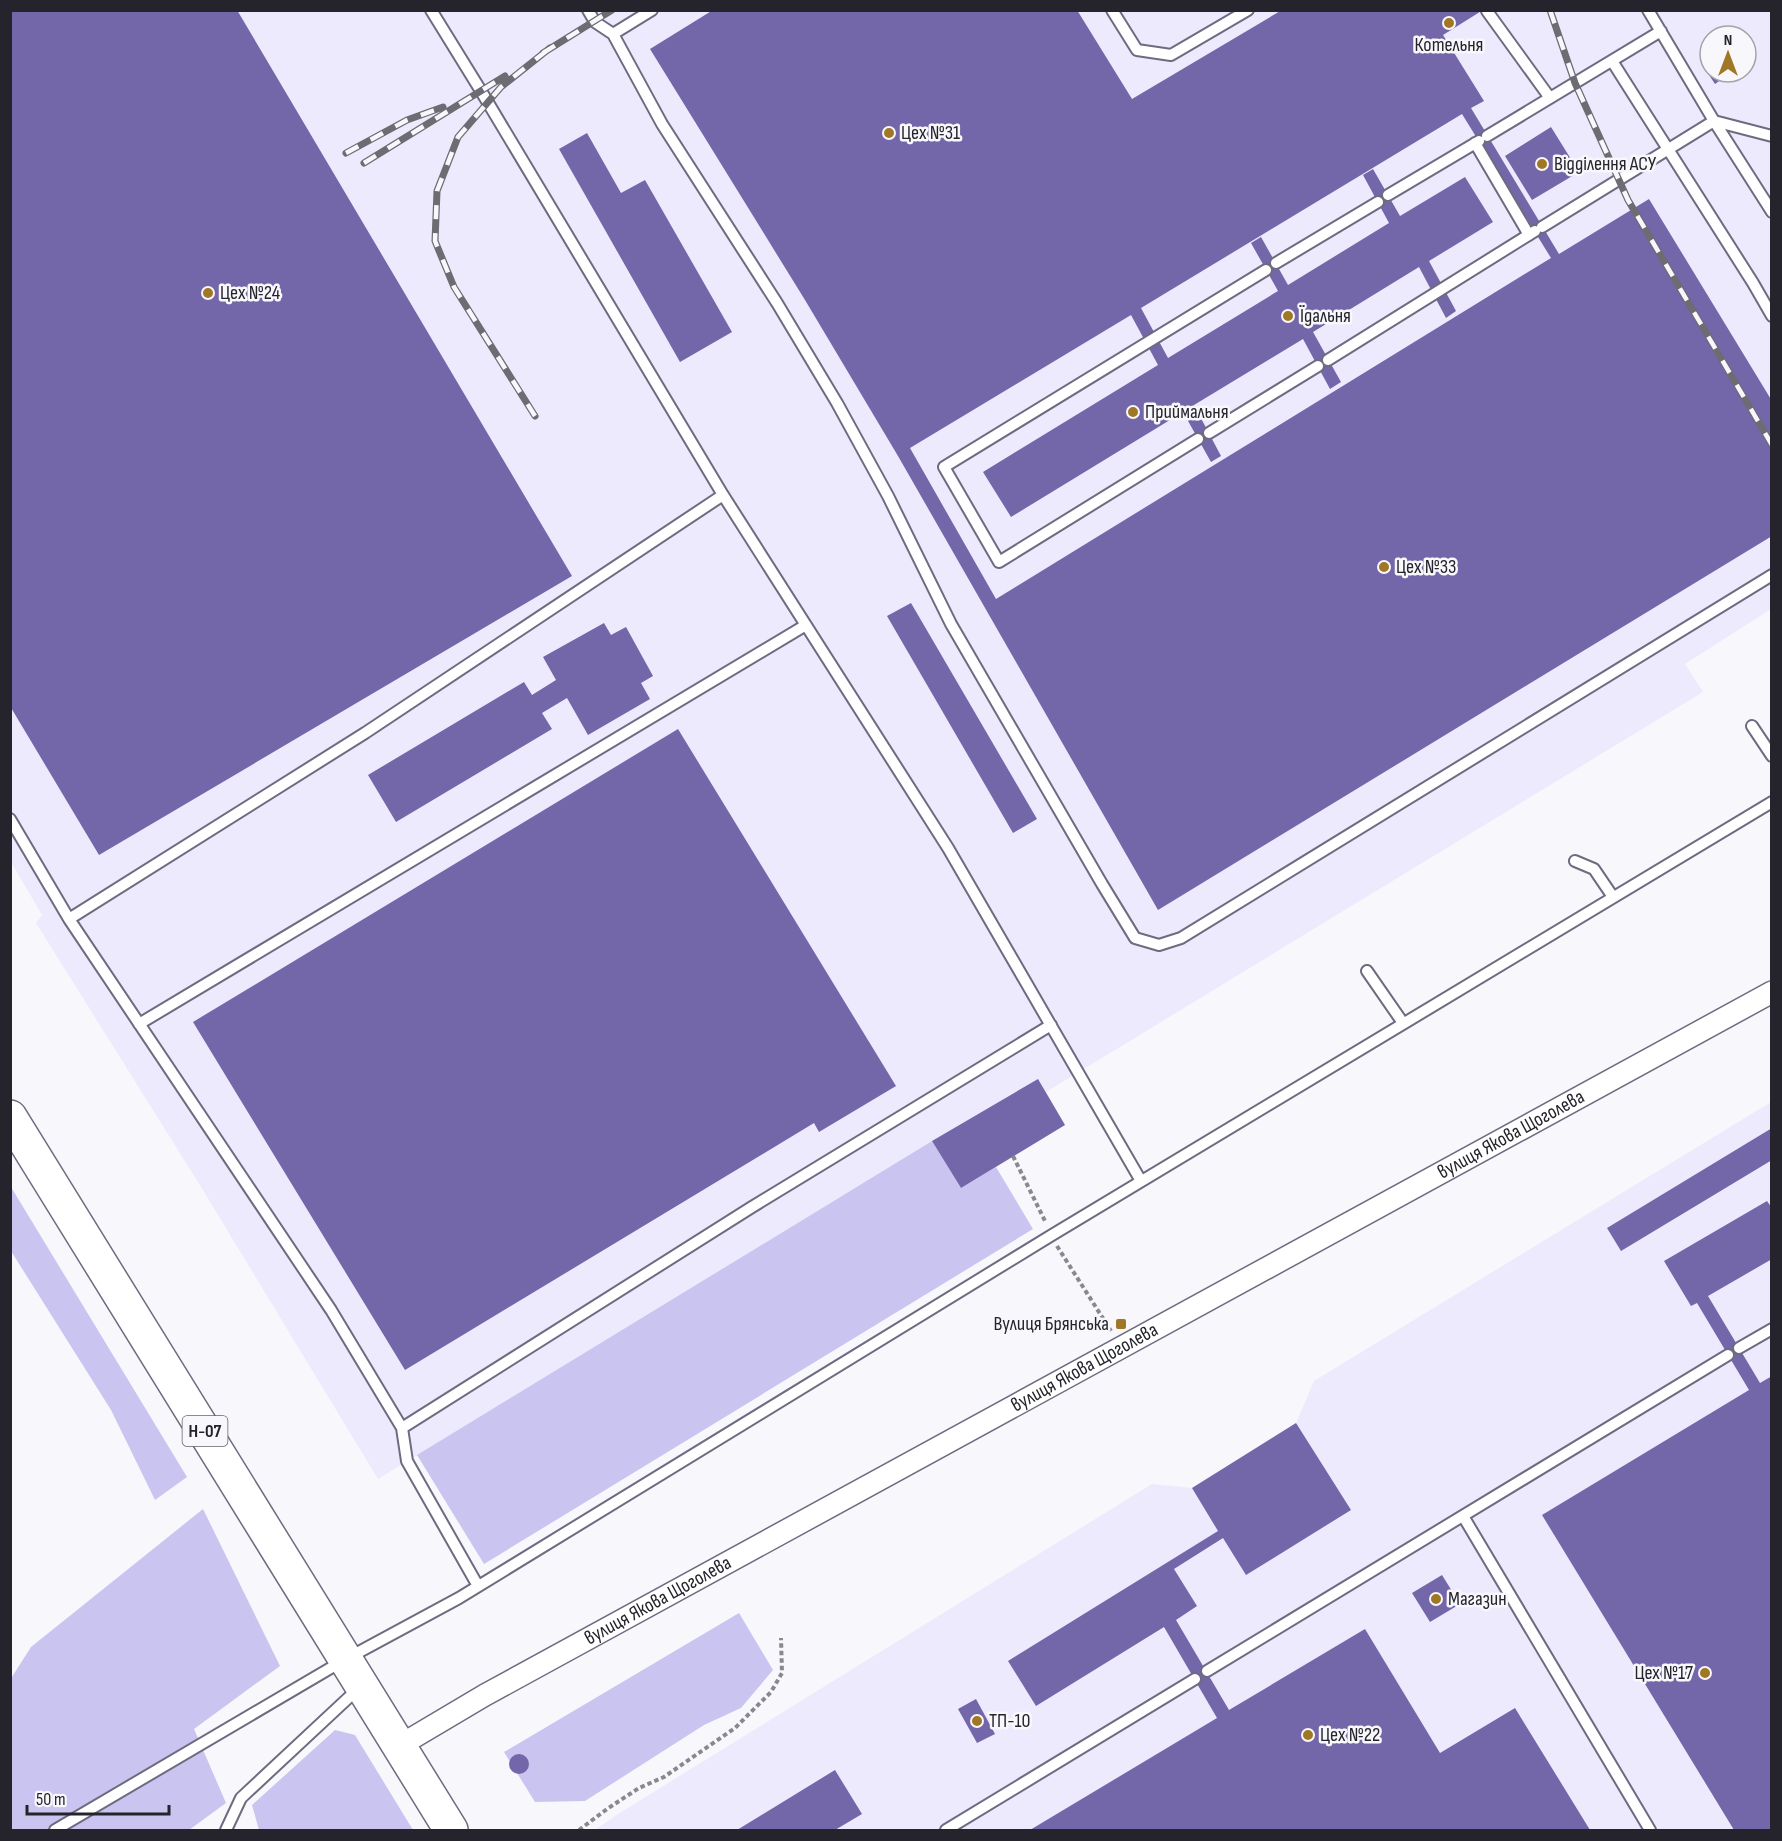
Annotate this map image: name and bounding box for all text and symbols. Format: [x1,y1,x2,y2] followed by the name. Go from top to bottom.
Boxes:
[1442,16,1456,30] marker: Котельня
[1698,24,1758,84] north arrow
[1724,31,1732,50] text: N
[1415,33,1483,57] place label: Котельня
[901,121,960,145] place label: Цех №31
[882,126,896,140] marker: Цех №31
[1554,152,1657,176] place label: Відділення АСУ
[1535,157,1549,171] marker: Відділення АСУ
[220,281,280,305] place label: Цех №24
[201,286,215,300] marker: Цех №24
[1299,304,1351,328] place label: Їдальня
[1281,309,1295,323] marker: Їдальня
[1145,400,1229,424] place label: Приймальня
[1126,405,1140,419] marker: Приймальня
[1396,555,1456,579] place label: Цех №33
[1377,560,1391,574] marker: Цех №33
[1433,1085,1589,1184] street label: вулиця Якова Щоголева
[994,1312,1109,1336] place label: Вулиця Брянська
[1114,1317,1128,1331] marker: Вулиця Брянська
[1007,1318,1162,1417] street label: вулиця Якова Щоголева
[182,1416,228,1446] road number: Н-07
[580,1551,736,1650] street label: вулиця Якова Щоголева
[1448,1587,1507,1611] place label: Магазин
[1429,1592,1443,1606] marker: Магазин
[1634,1661,1693,1685] place label: Цех №17
[1698,1666,1712,1680] marker: Цех №17
[989,1709,1031,1733] place label: ТП-10
[970,1714,984,1728] marker: ТП-10
[1320,1723,1380,1747] place label: Цех №22
[1301,1728,1315,1742] marker: Цех №22
[27,1778,170,1816] scale bar
[36,1789,66,1810] text: 50 m

